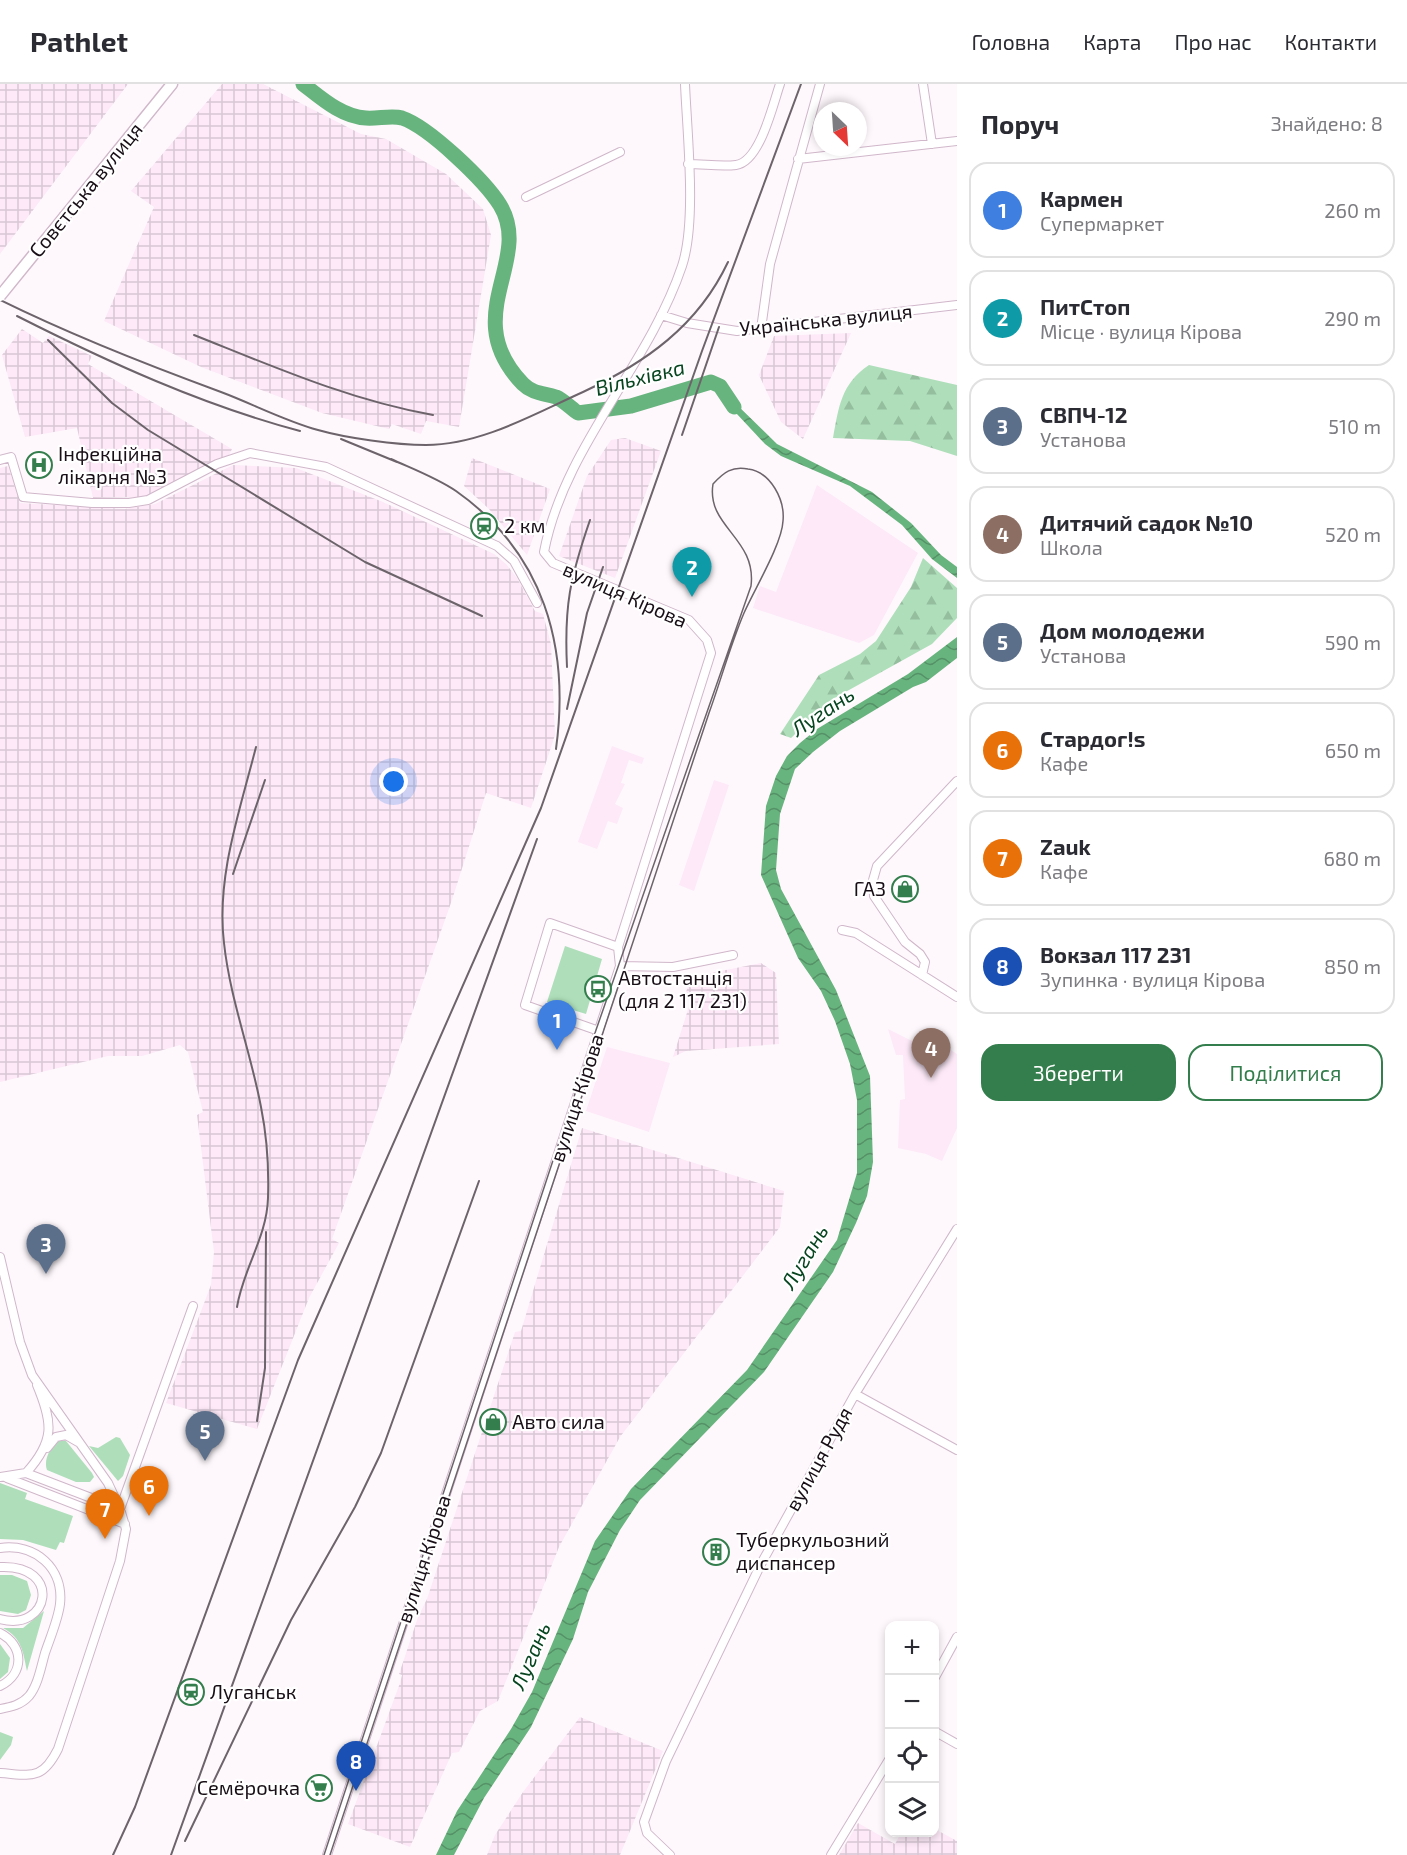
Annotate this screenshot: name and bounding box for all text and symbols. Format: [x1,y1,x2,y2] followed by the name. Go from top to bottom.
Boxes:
[30,24,128,58] text: Pathlet
[971,29,1050,54] text: Головна
[1083,29,1141,54] text: Карта
[1174,29,1252,54] text: Про нас
[1285,29,1377,54] text: Контакти
[813,102,867,156] north arrow
[981,108,1059,139] text: Поруч
[1271,111,1383,135] text: Знайдено: 8
[23,117,148,262] street label: Совєтська вулиця
[1040,185,1123,211] text: Кармен
[998,198,1007,222] text: 1
[1324,198,1381,222] text: 260 m
[1040,211,1164,235] text: Супермаркет
[1040,293,1130,319] text: ПитСтоп
[738,298,914,341] street label: Українська вулиця
[997,306,1008,330] text: 2
[1324,306,1381,330] text: 290 m
[1040,319,1242,343] text: Місце · вулиця Кірова
[592,353,687,400] water label: Вільхівка
[1040,401,1128,427] text: СВПЧ-12
[997,414,1008,438] text: 3
[1328,414,1381,438] text: 510 m
[1040,427,1126,451] text: Установа
[58,441,167,488] place label: Інфекційна лікарня №3
[24,450,54,480] hospital icon: Інфекційна лікарня №3
[1040,509,1253,535] text: Дитячий садок №10
[469,511,499,541] station icon: 2 км
[504,513,545,537] place label: 2 км
[996,522,1009,546] text: 4
[1325,522,1381,546] text: 520 m
[1040,535,1103,559] text: Школа
[672,548,712,597] pin: 2
[559,556,691,633] street label: вулиця Кірова
[1040,617,1205,643] text: Дом молодежи
[997,630,1008,654] text: 5
[1325,630,1381,654] text: 590 m
[1040,643,1126,667] text: Установа
[785,681,859,741] water label: Лугань
[1040,725,1146,751] text: Стардог!s
[997,738,1008,762] text: 6
[1325,738,1381,762] text: 650 m
[1040,751,1088,775] text: Кафе
[379,767,408,796] your location
[1040,833,1091,859] text: Zauk
[997,846,1008,870] text: 7
[1323,846,1381,870] text: 680 m
[1040,859,1088,883] text: Кафе
[890,874,920,904] shop icon: ГАЗ
[854,876,886,900] place label: ГАЗ
[1040,941,1191,967] text: Вокзал 117 231
[996,954,1009,978] text: 8
[1324,954,1381,978] text: 850 m
[618,965,747,1012] place label: Автостанція (для 2 117 231)
[1040,967,1265,991] text: Зупинка · вулиця Кірова
[583,974,613,1004] bus stop icon: Автостанція (для 2 117 231)
[538,1000,576,1050] pin: 1
[912,1028,950,1078] pin: 4
[544,1031,609,1165] street label: вулиця Кірова
[981,1044,1176,1101] button: Зберегти
[1188,1044,1383,1101] button: Поділитися
[774,1219,833,1294] water label: Лугань
[26,1224,66,1274] pin: 3
[780,1402,857,1515] street label: вулиця Рудя
[478,1407,508,1437] shop icon: Авто сила
[512,1409,605,1433] place label: Авто сила
[186,1412,224,1461] pin: 5
[130,1466,168,1516] pin: 6
[86,1490,124,1539] pin: 7
[391,1492,456,1626] street label: вулиця Кірова
[736,1527,889,1574] place label: Туберкульозний диспансер
[701,1537,731,1567] building icon: Туберкульозний диспансер
[504,1618,555,1694] water label: Лугань
[885,1621,939,1837] map controls
[885,1621,939,1675] button: +
[885,1675,939,1729] button: −
[176,1677,206,1707] station icon: Луганськ
[210,1679,297,1704] place label: Луганськ
[885,1729,939,1783] button: locate
[336,1742,376,1791] pin: 8
[304,1773,334,1803] supermarket icon: Семёрочка
[197,1775,300,1799] place label: Семёрочка
[885,1783,939,1837] button: layers

